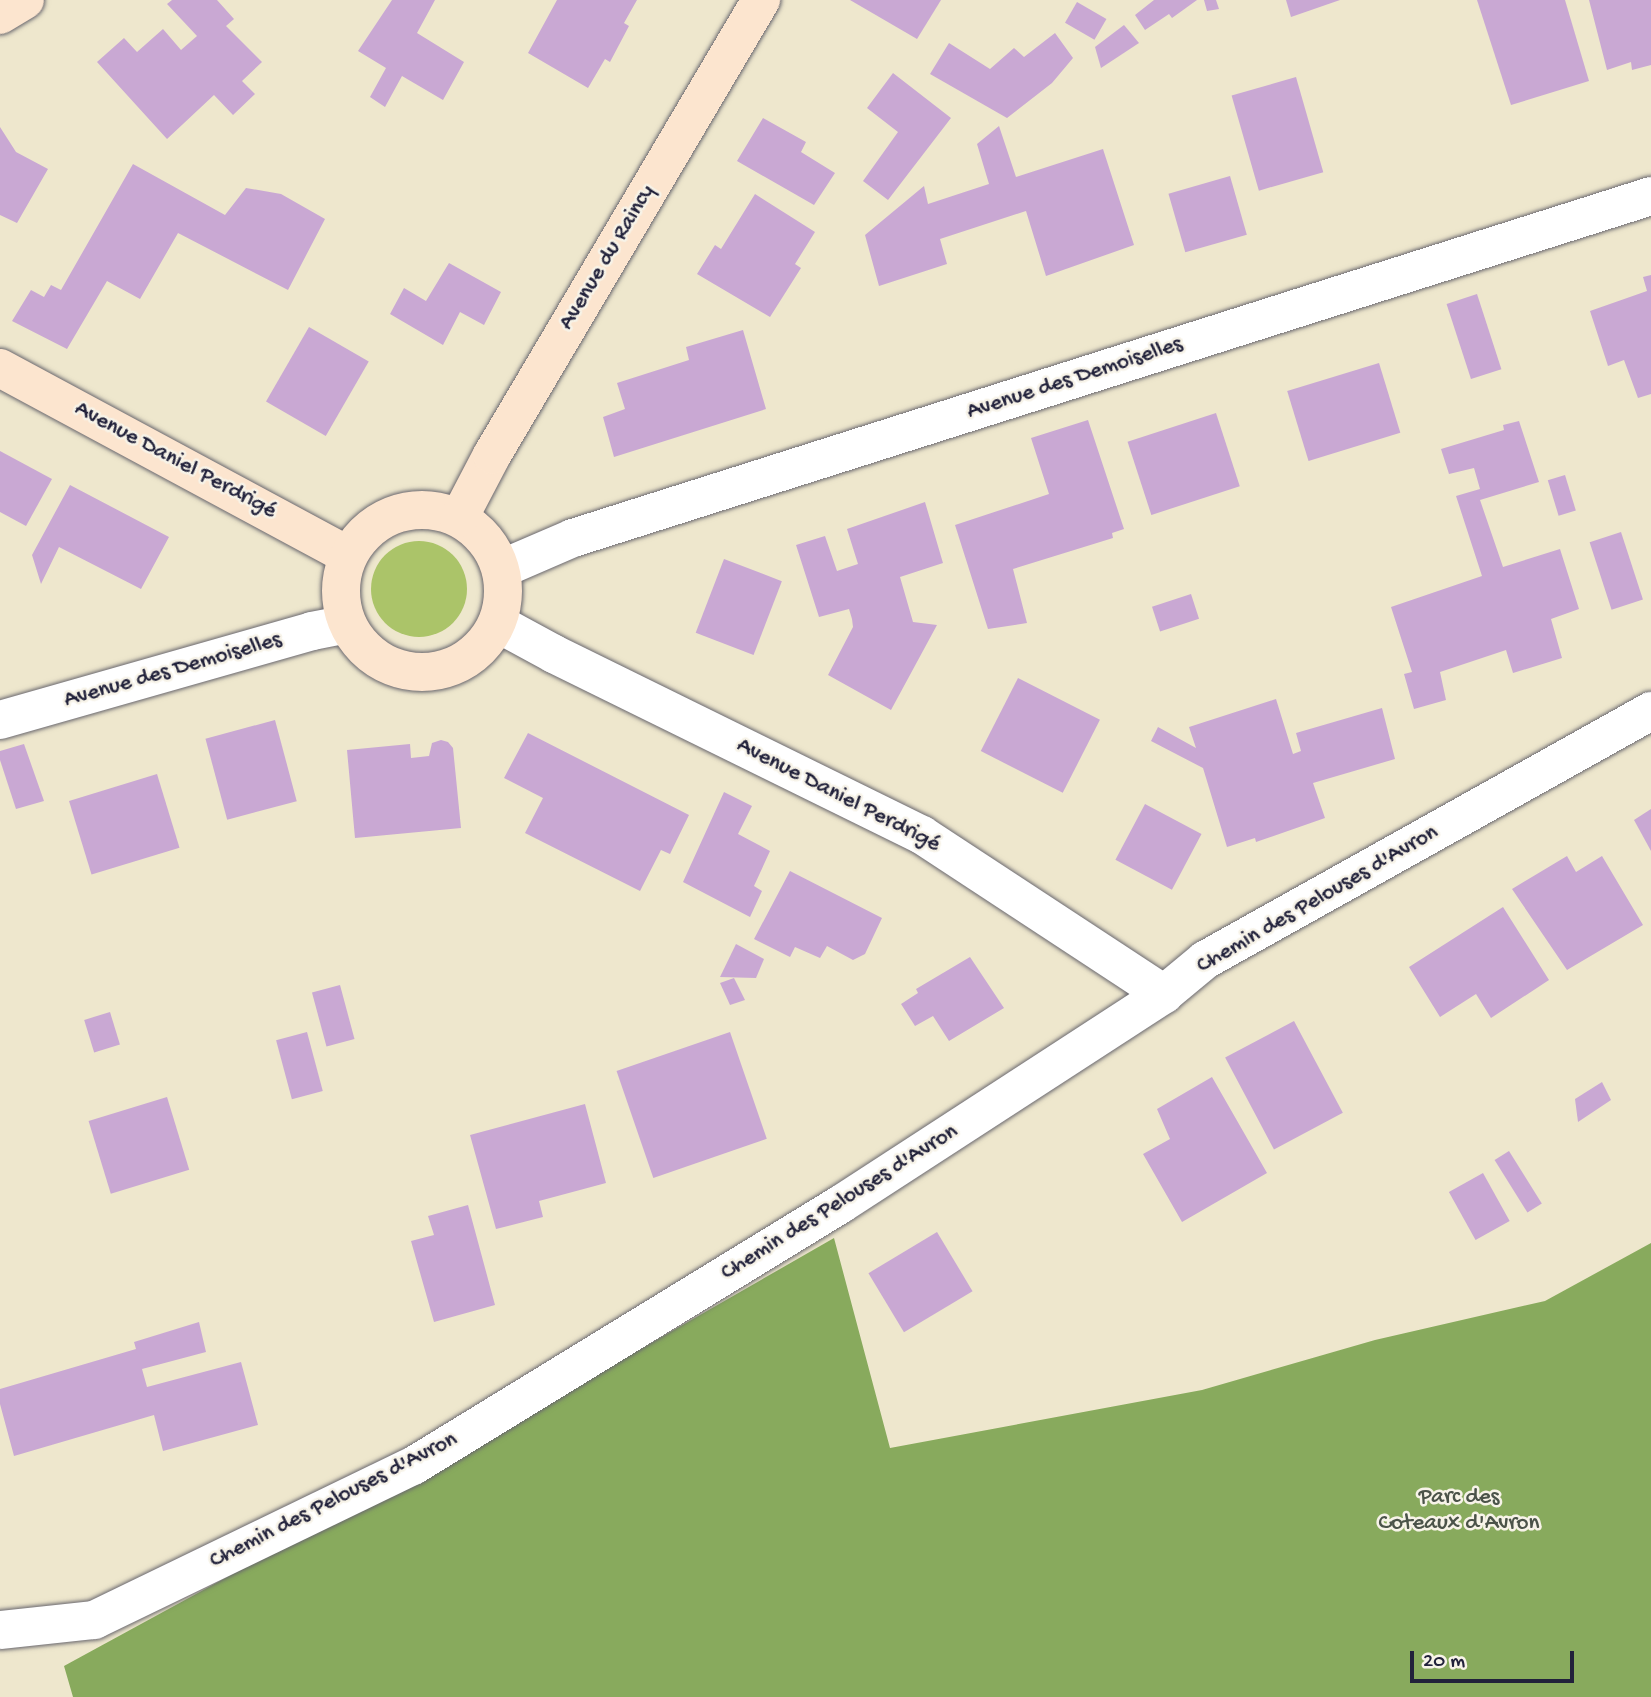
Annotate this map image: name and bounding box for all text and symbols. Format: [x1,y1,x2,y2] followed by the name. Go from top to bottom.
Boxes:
[554,181,662,335] street label: Avenue du Raincy
[964,331,1186,427] street label: Avenue des Demoiselles
[69,396,281,526] street label: Avenue Daniel Perdrigé
[61,627,285,715] street label: Avenue des Demoiselles
[732,733,944,859] street label: Avenue Daniel Perdrigé
[1192,819,1444,981] street label: Chemin des Pelouses d'Avron
[716,1119,964,1287] street label: Chemin des Pelouses d'Avron
[206,1426,462,1576] street label: Chemin des Pelouses d'Avron
[1379,1484,1539,1538] park label: Parc des Coteaux d'Avron
[1413,1638,1578,1682] scale bar
[1423,1650,1465,1675] text: 20 m

